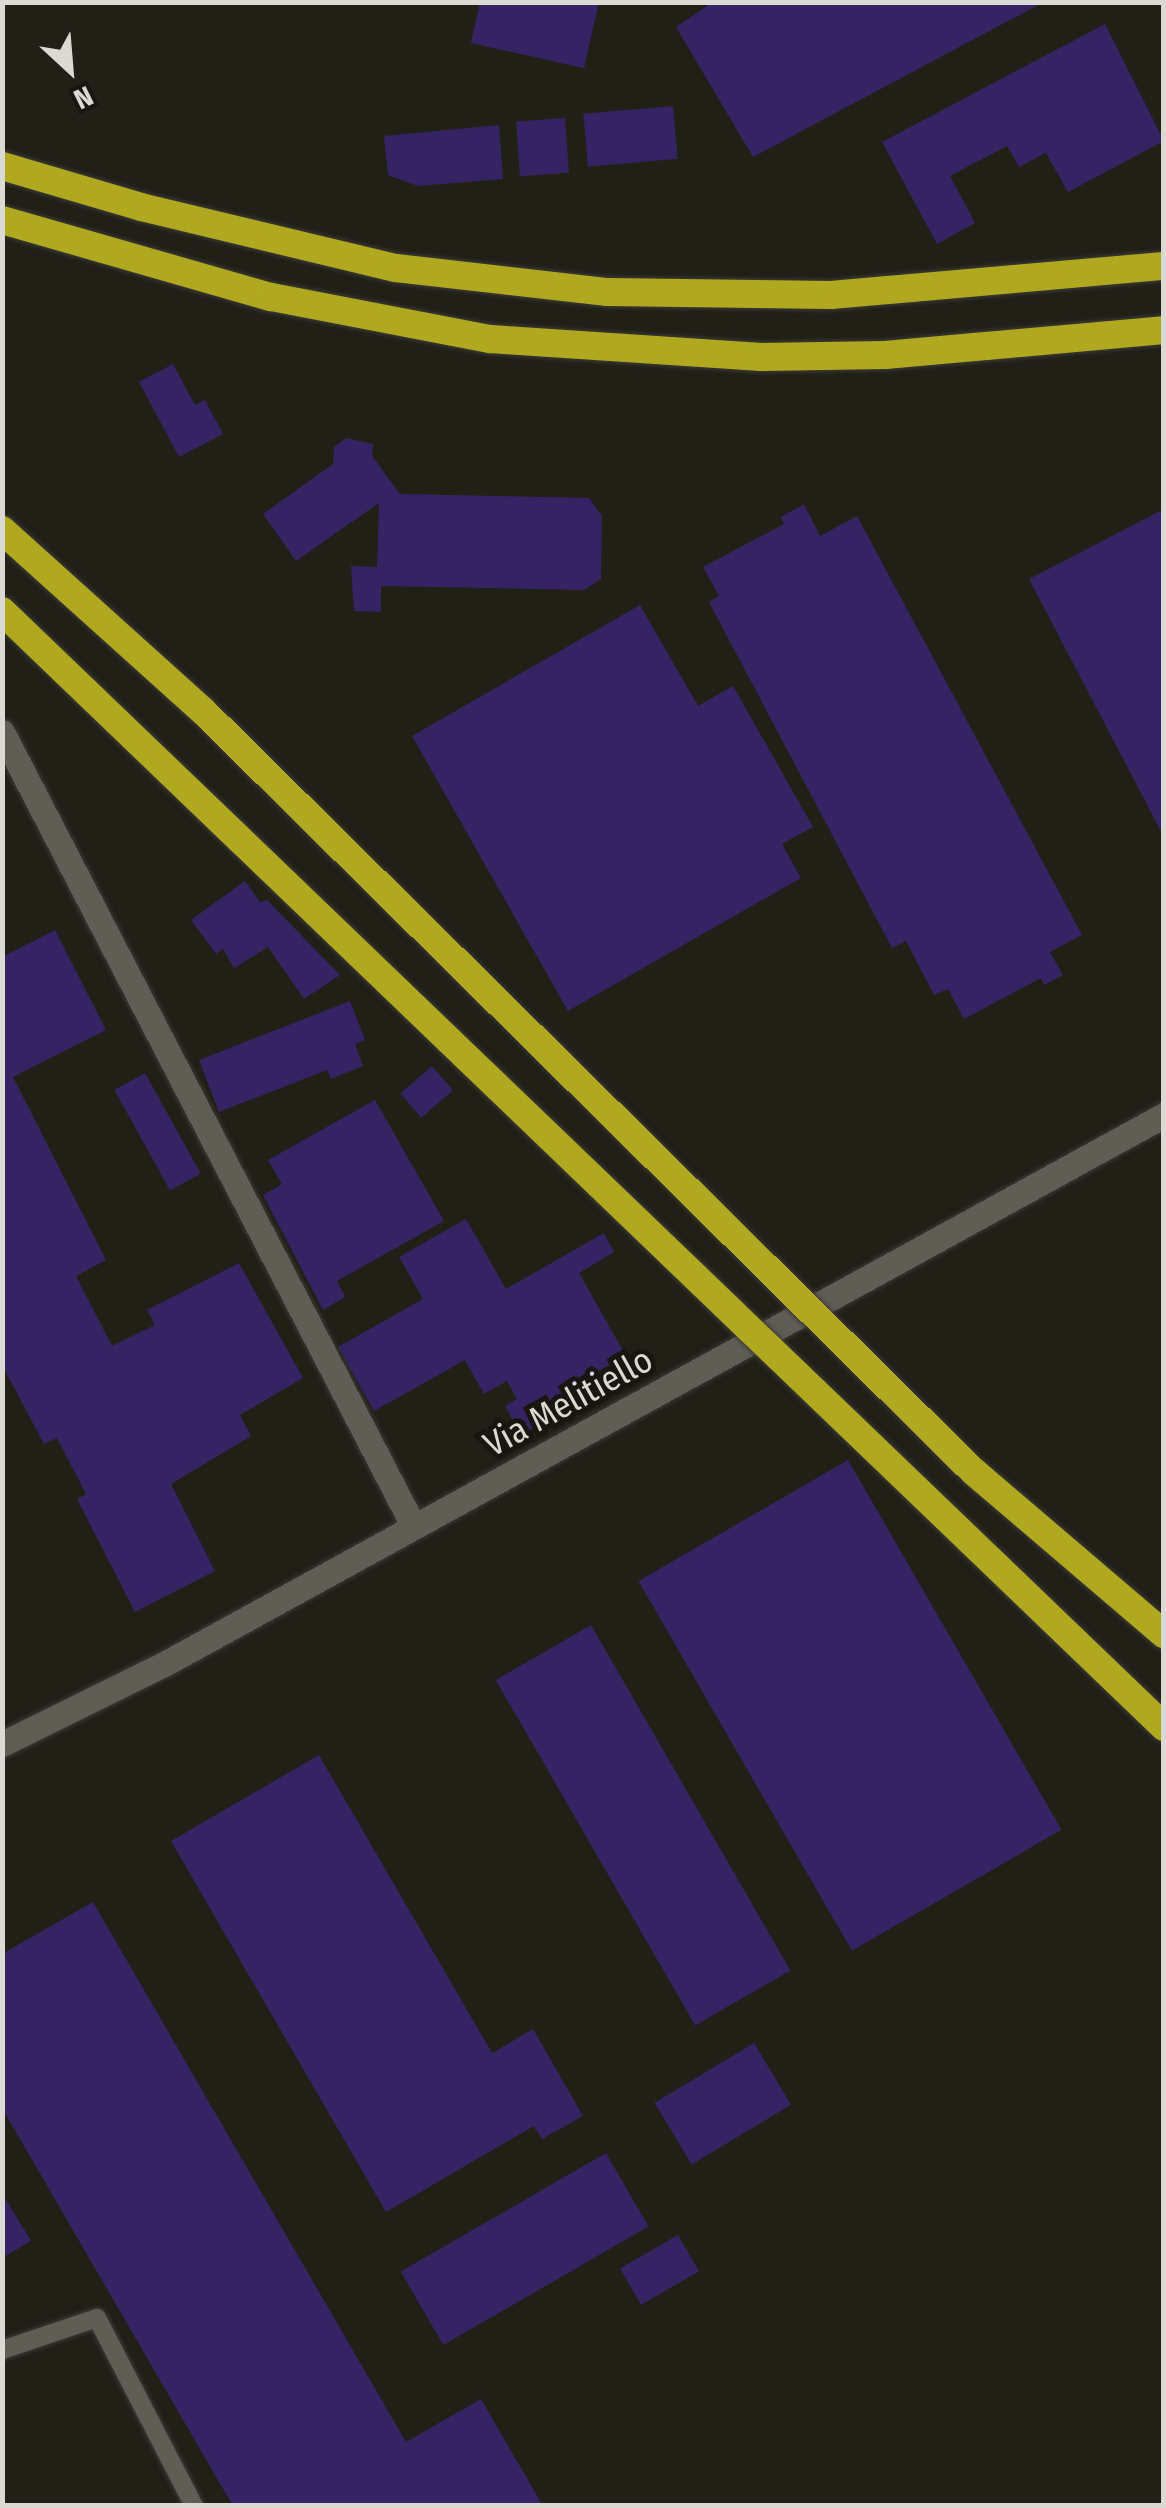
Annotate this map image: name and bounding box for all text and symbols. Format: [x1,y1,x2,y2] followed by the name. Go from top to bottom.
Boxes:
[20,20,120,120] north arrow
[69,79,98,116] text: N
[476,1338,660,1466] street label: Via Melitiello

